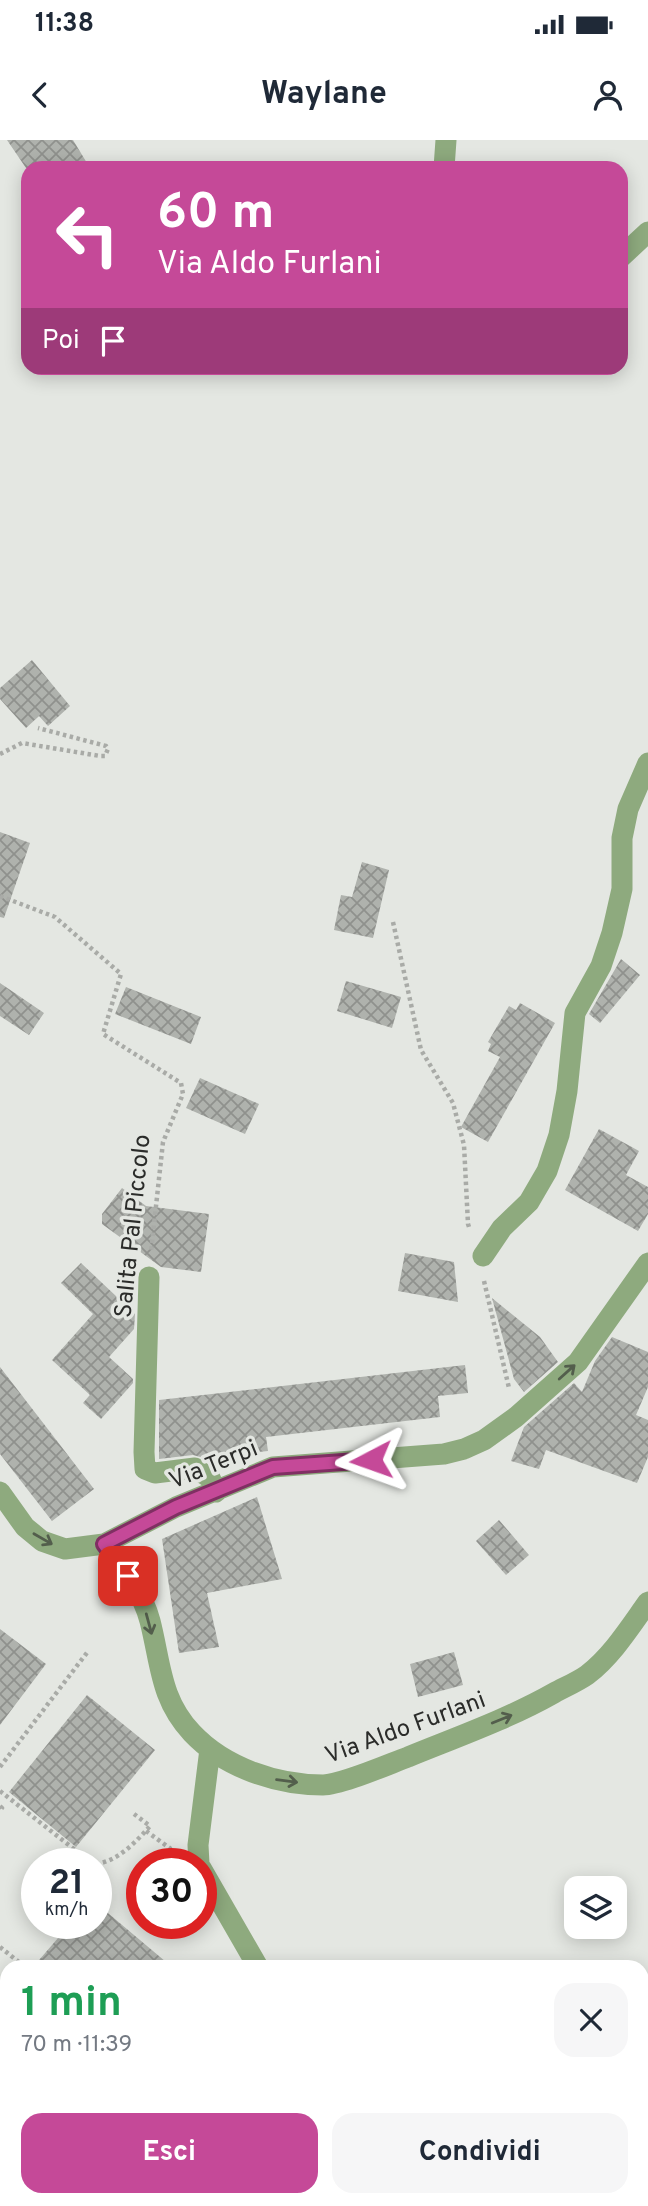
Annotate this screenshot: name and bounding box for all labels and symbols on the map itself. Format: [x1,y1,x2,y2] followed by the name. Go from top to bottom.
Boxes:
[109,1133,159,1319] street label: Salita Pal Piccolo
[558,1364,576,1380] one-way arrow
[334,1423,408,1497] position arrow
[165,1435,262,1497] street label: Via Terpi
[32,1532,52,1546] one-way arrow
[98,1546,158,1606] pin
[143,1612,156,1635] one-way arrow
[321,1686,490,1772] street label: Via Aldo Furlani
[490,1712,512,1725] one-way arrow
[275,1775,298,1788] one-way arrow
[126,1848,217,1939] speed limit sign: 30

